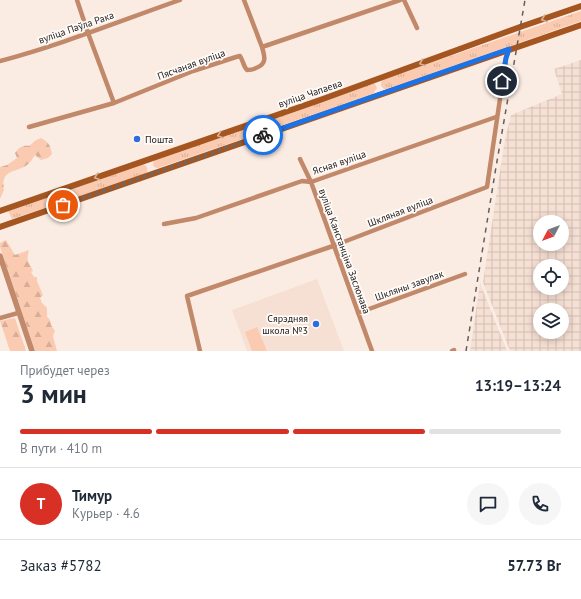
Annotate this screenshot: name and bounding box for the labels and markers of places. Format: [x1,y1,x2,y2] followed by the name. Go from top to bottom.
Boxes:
[485,64,519,98] pin
[145,133,173,146] place label: Пошта
[132,134,142,144] marker: Пошта
[46,188,80,222] pin
[262,312,308,337] place label: Сярэдняя школа №3
[311,319,321,329] marker: Сярэдняя школа №3

